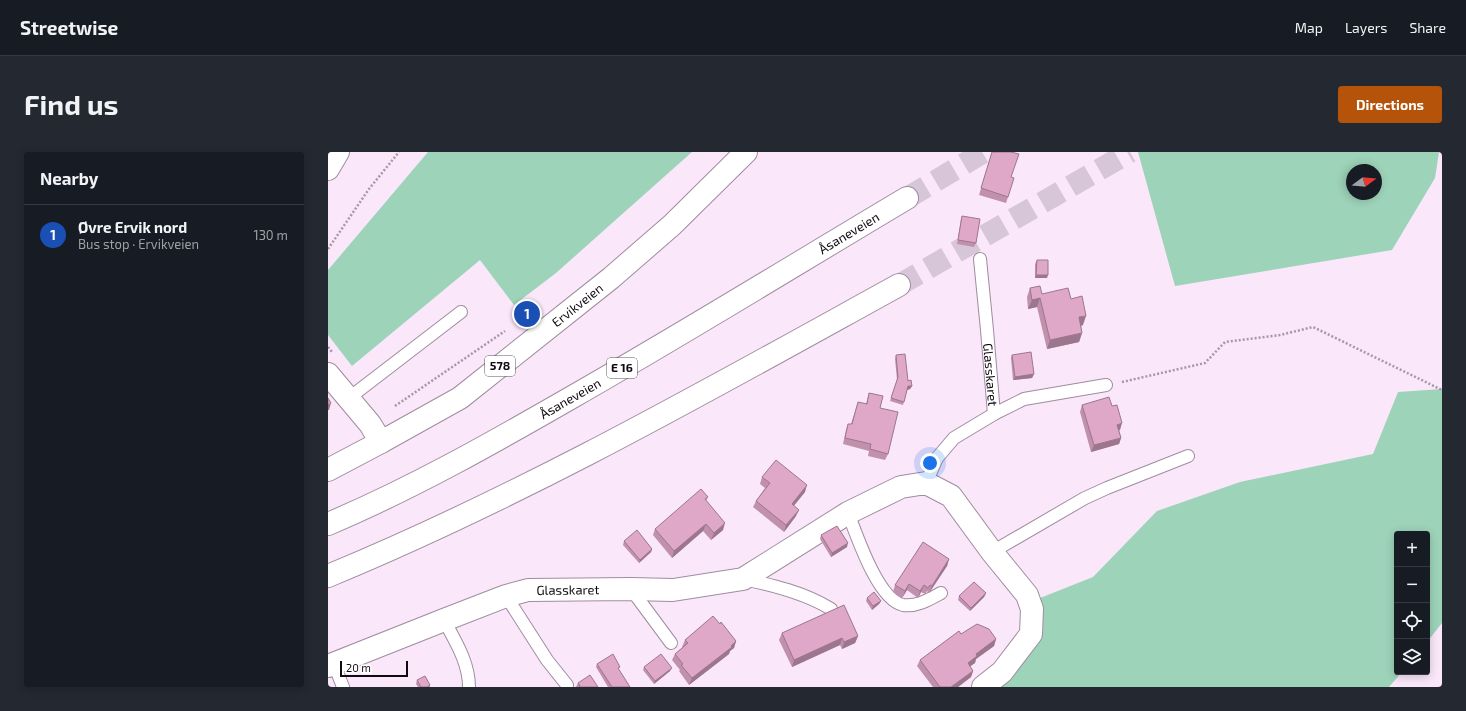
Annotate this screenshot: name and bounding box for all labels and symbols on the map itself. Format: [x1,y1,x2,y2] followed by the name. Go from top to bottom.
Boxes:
[1346,164,1382,200] north arrow
[815,209,882,257] street label: Åsaneveien
[548,280,606,330] street label: Ervikveien
[514,299,540,329] pin: 1
[980,342,1001,407] street label: Glasskaret
[485,356,515,376] road number: 578
[607,358,637,378] road number: E 16
[537,374,604,422] street label: Åsaneveien
[920,453,940,473] your location
[536,581,600,598] street label: Glasskaret
[340,659,408,678] scale bar

